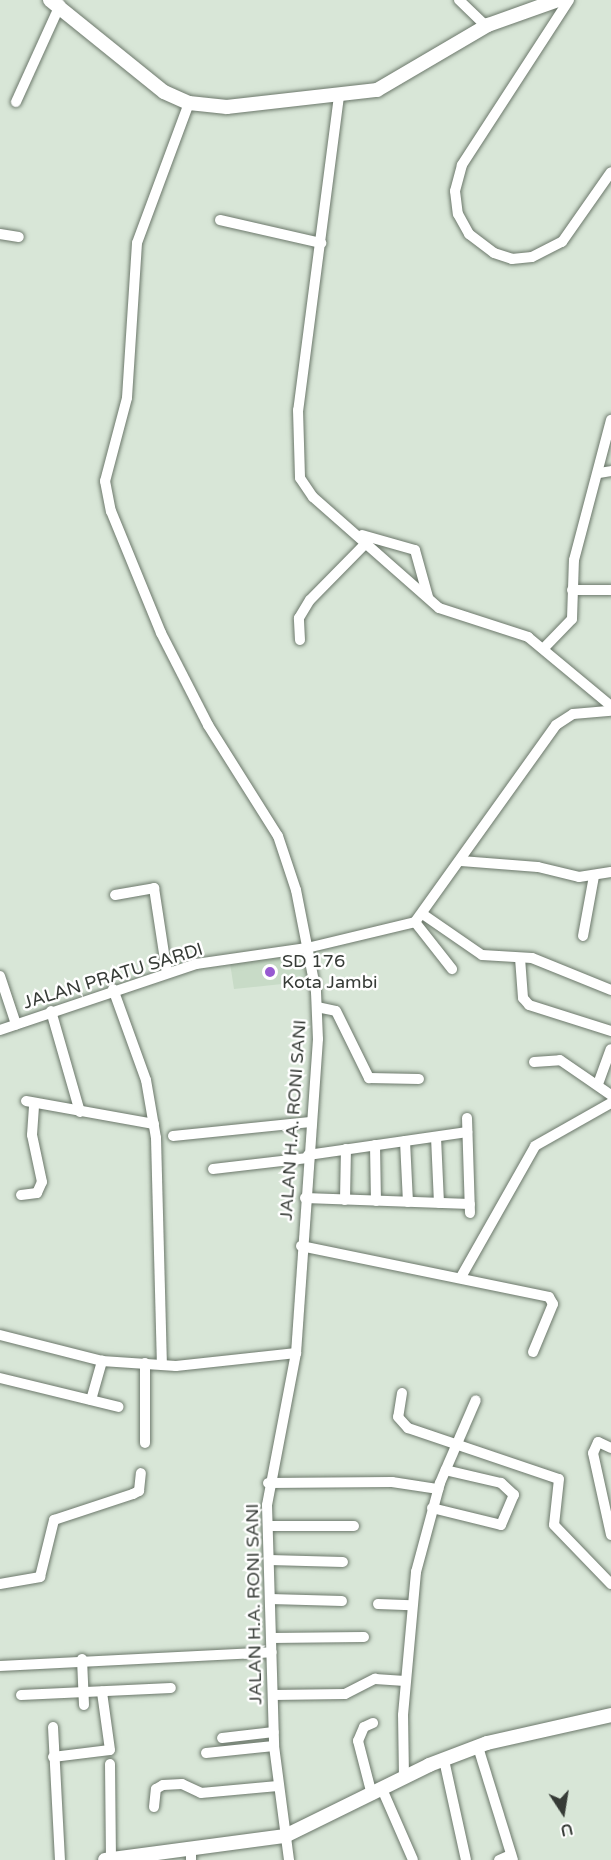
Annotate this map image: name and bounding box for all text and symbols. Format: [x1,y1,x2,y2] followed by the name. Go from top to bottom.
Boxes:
[20,938,206,1014] street label: JALAN PRATU SARDI
[282,951,377,994] place label: SD 176 Kota Jambi
[263,965,277,979] marker: SD 176 Kota Jambi
[275,1019,311,1221] street label: JALAN H.A. RONI SANI
[241,1503,267,1705] street label: JALAN H.A. RONI SANI
[533,1782,593,1842] north arrow
[559,1819,575,1841] text: U

